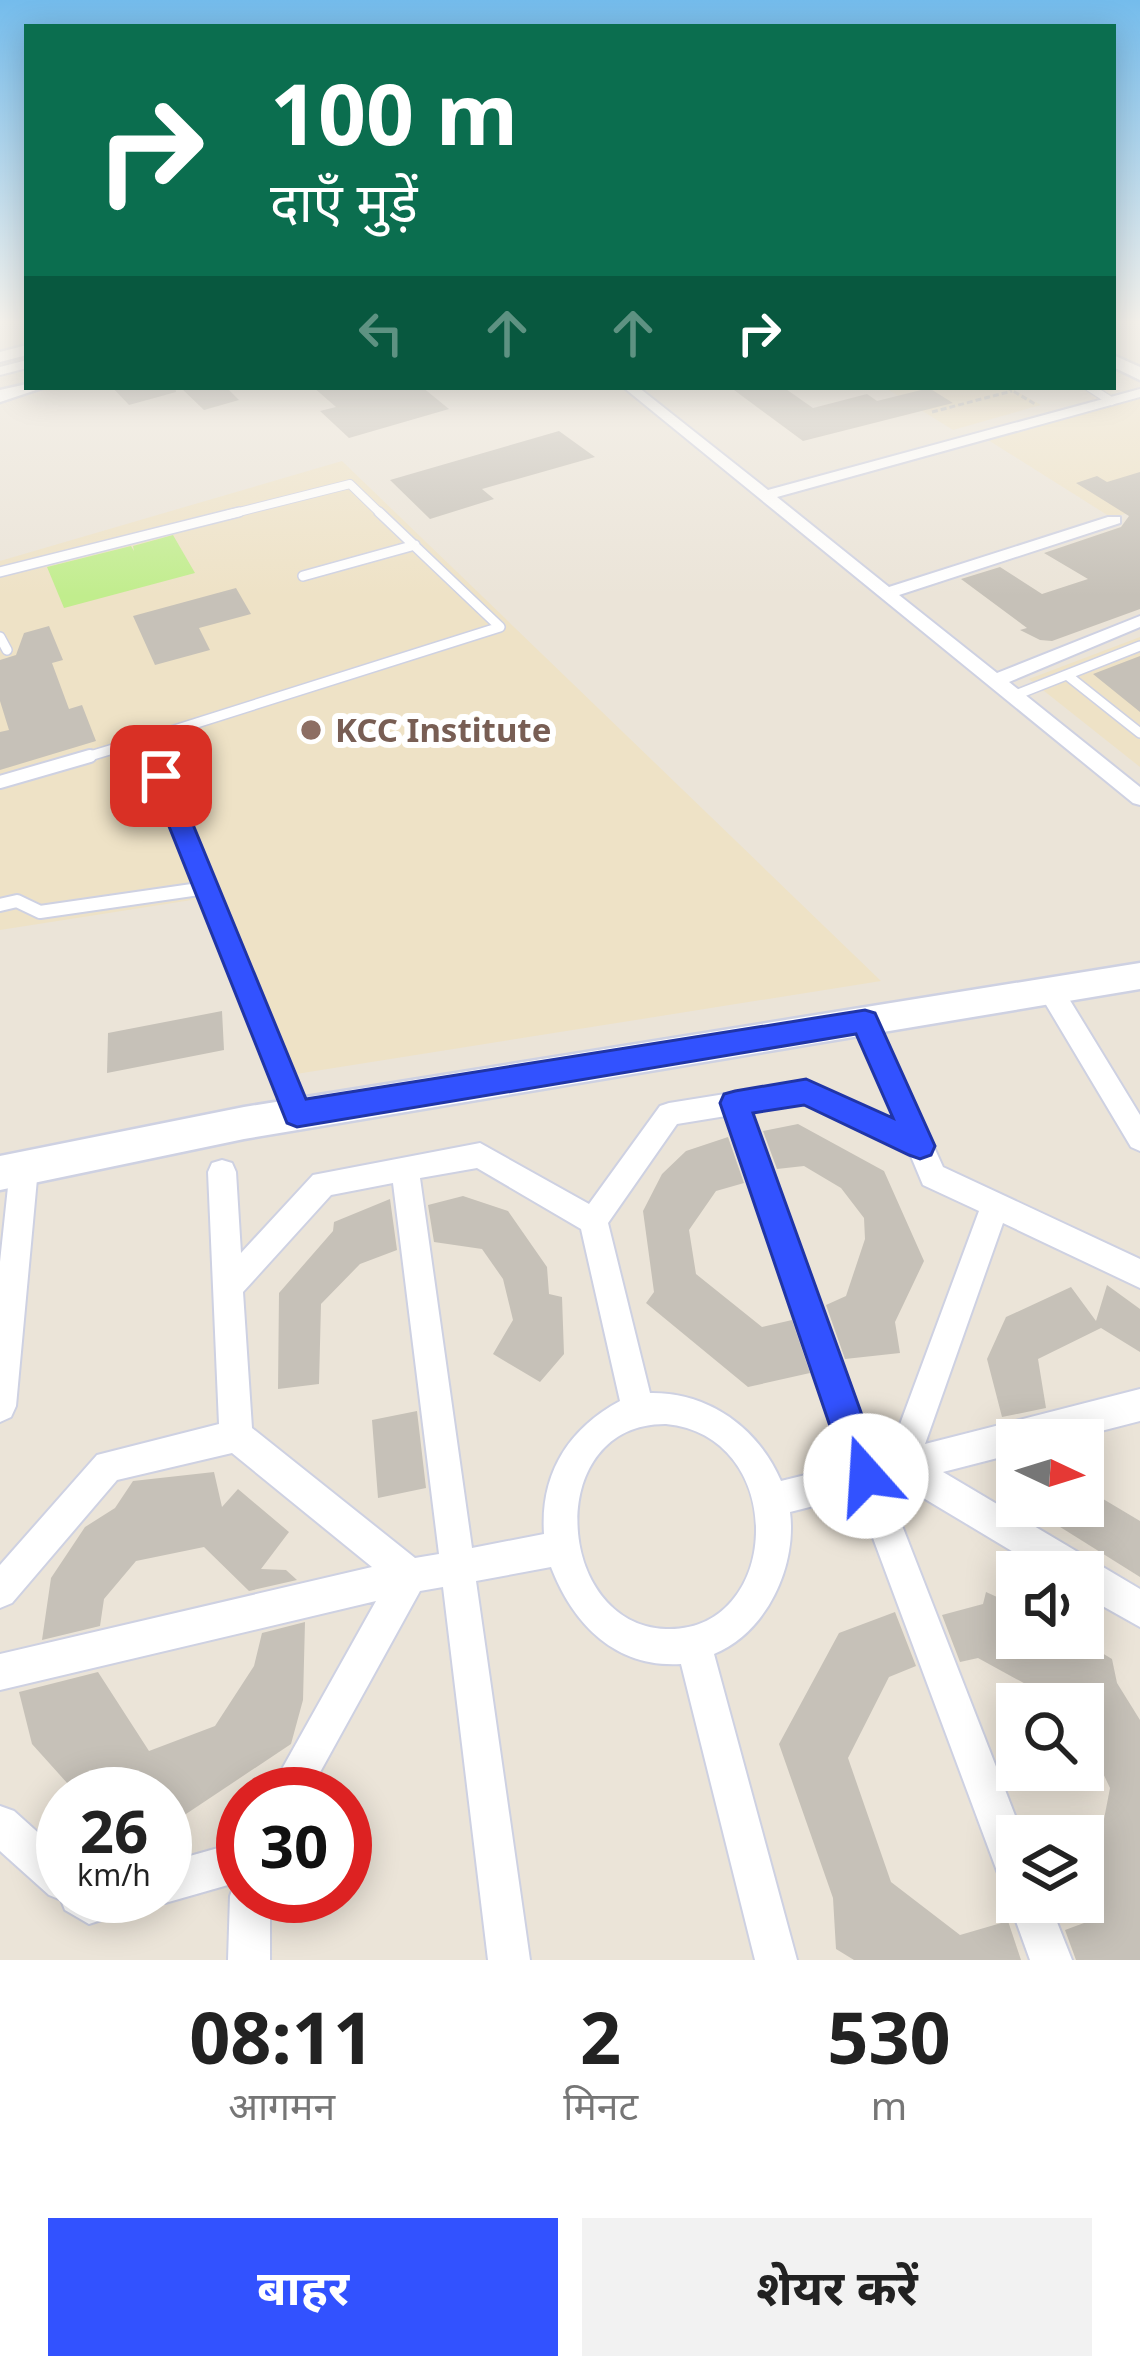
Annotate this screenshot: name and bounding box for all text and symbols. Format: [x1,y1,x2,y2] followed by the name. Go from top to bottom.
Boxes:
[270,55,518,170] text: 100 m
[72,72,228,228] icon: right
[270,164,418,238] text: दाएँ मुड़ें
[348,300,414,366] icon: left
[474,300,540,366] icon: ahead
[600,300,666,366] icon: ahead
[726,300,792,366] icon: right
[335,707,551,752] place label: KCC Institute
[298,717,324,743] marker: KCC Institute
[110,725,212,827] pin
[128,743,194,809] icon: arrive
[803,1413,929,1539] position arrow
[996,1419,1104,1527] north arrow
[996,1419,1104,1923] map controls
[996,1551,1104,1659] button: sound
[996,1683,1104,1791] button: search
[216,1767,372,1923] speed limit sign: 30
[80,1789,148,1871] text: 26
[996,1815,1104,1923] button: layers
[77,1854,151,1895] text: km/h
[189,1987,374,2085] text: 08:11
[580,1987,621,2085] text: 2
[827,1987,951,2085] text: 530
[228,2078,335,2131] text: आगमन
[563,2078,638,2131] text: मिनट
[871,2078,907,2131] text: m
[48,2218,558,2356] button: बाहर
[582,2218,1092,2356] button: शेयर करें

